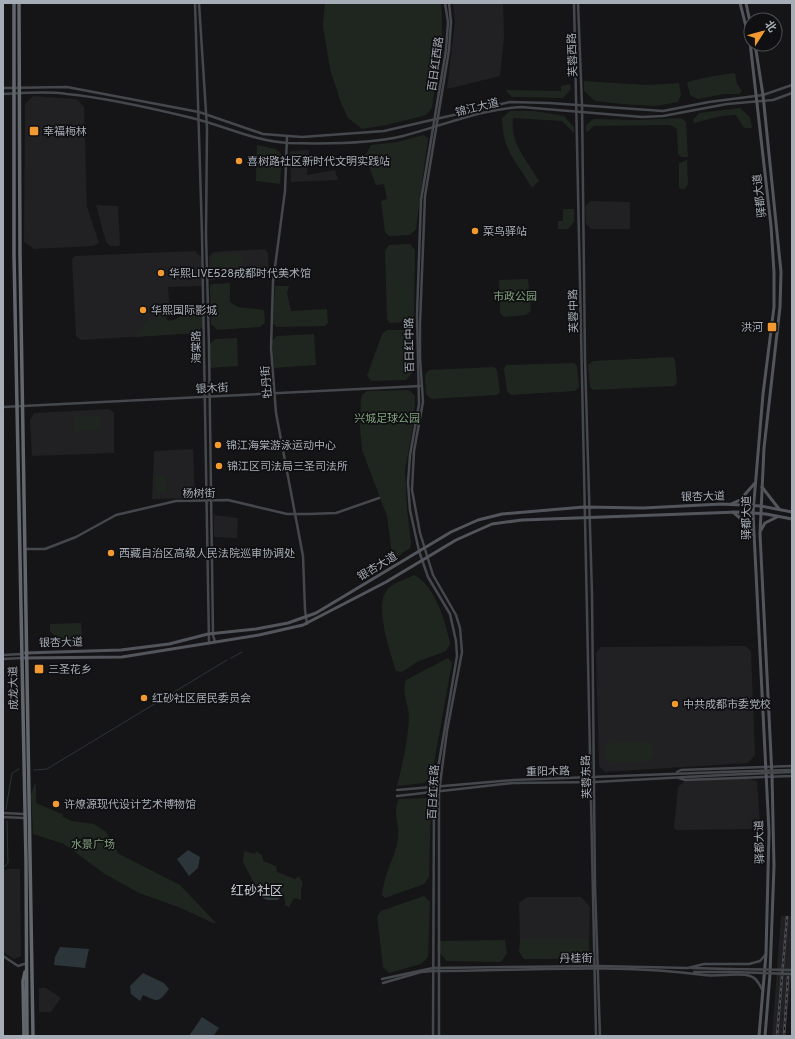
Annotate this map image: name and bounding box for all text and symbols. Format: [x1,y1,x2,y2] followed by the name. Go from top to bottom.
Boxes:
[743,12,783,52] north arrow
[761,18,779,35] text: 北
[565,33,581,77] street label: 芙蓉西路
[425,36,447,92] street label: 百日红西路
[454,96,500,120] street label: 锦江大道
[28,125,40,137] marker: 幸福梅林
[43,125,87,139] place label: 幸福梅林
[247,155,390,169] place label: 喜树路社区新时代文明实践站
[234,156,244,166] marker: 喜树路社区新时代文明实践站
[750,173,770,219] street label: 驿都大道
[483,225,527,239] place label: 菜鸟驿站
[470,226,480,236] marker: 菜鸟驿站
[169,267,311,281] place label: 华熙LIVE·528·成都时代美术馆
[156,268,166,278] marker: 华熙LIVE·528·成都时代美术馆
[567,289,581,333] street label: 芙蓉中路
[493,290,537,304] park label: 市政公园
[151,304,217,318] place label: 华熙国际影城
[138,305,148,315] marker: 华熙国际影城
[403,317,417,373] street label: 百日红中路
[741,321,763,335] place label: 洪河
[766,321,778,333] marker: 洪河
[190,330,204,364] street label: 海棠路
[259,365,275,399] street label: 牡丹街
[195,381,229,397] street label: 银木街
[354,412,420,426] park label: 兴城足球公园
[226,439,336,453] place label: 锦江海棠游泳运动中心
[213,440,223,450] marker: 锦江海棠游泳运动中心
[227,460,348,474] place label: 锦江区司法局三圣司法所
[214,461,224,471] marker: 锦江区司法局三圣司法所
[182,487,216,501] street label: 杨树街
[681,490,725,504] street label: 银杏大道
[740,496,754,540] street label: 驿都大道
[119,547,295,561] place label: 西藏自治区高级人民法院巡审协调处
[106,548,116,558] marker: 西藏自治区高级人民法院巡审协调处
[355,550,400,584] street label: 银杏大道
[39,636,83,650] street label: 银杏大道
[33,663,45,675] marker: 三圣花乡
[48,663,92,677] place label: 三圣花乡
[7,666,21,710] street label: 成龙大道
[152,692,251,706] place label: 红砂社区居民委员会
[139,693,149,703] marker: 红砂社区居民委员会
[683,698,771,712] place label: 中共成都市委党校
[670,699,680,709] marker: 中共成都市委党校
[579,755,595,799] street label: 芙蓉东路
[426,764,442,820] street label: 百日红东路
[526,765,570,779] street label: 重阳木路
[64,798,196,812] place label: 许燎源现代设计艺术博物馆
[51,799,61,809] marker: 许燎源现代设计艺术博物馆
[753,820,767,864] street label: 驿都大道
[71,838,115,852] park label: 水景广场
[231,883,283,900] district label: 红砂社区
[559,952,593,966] street label: 丹桂街

